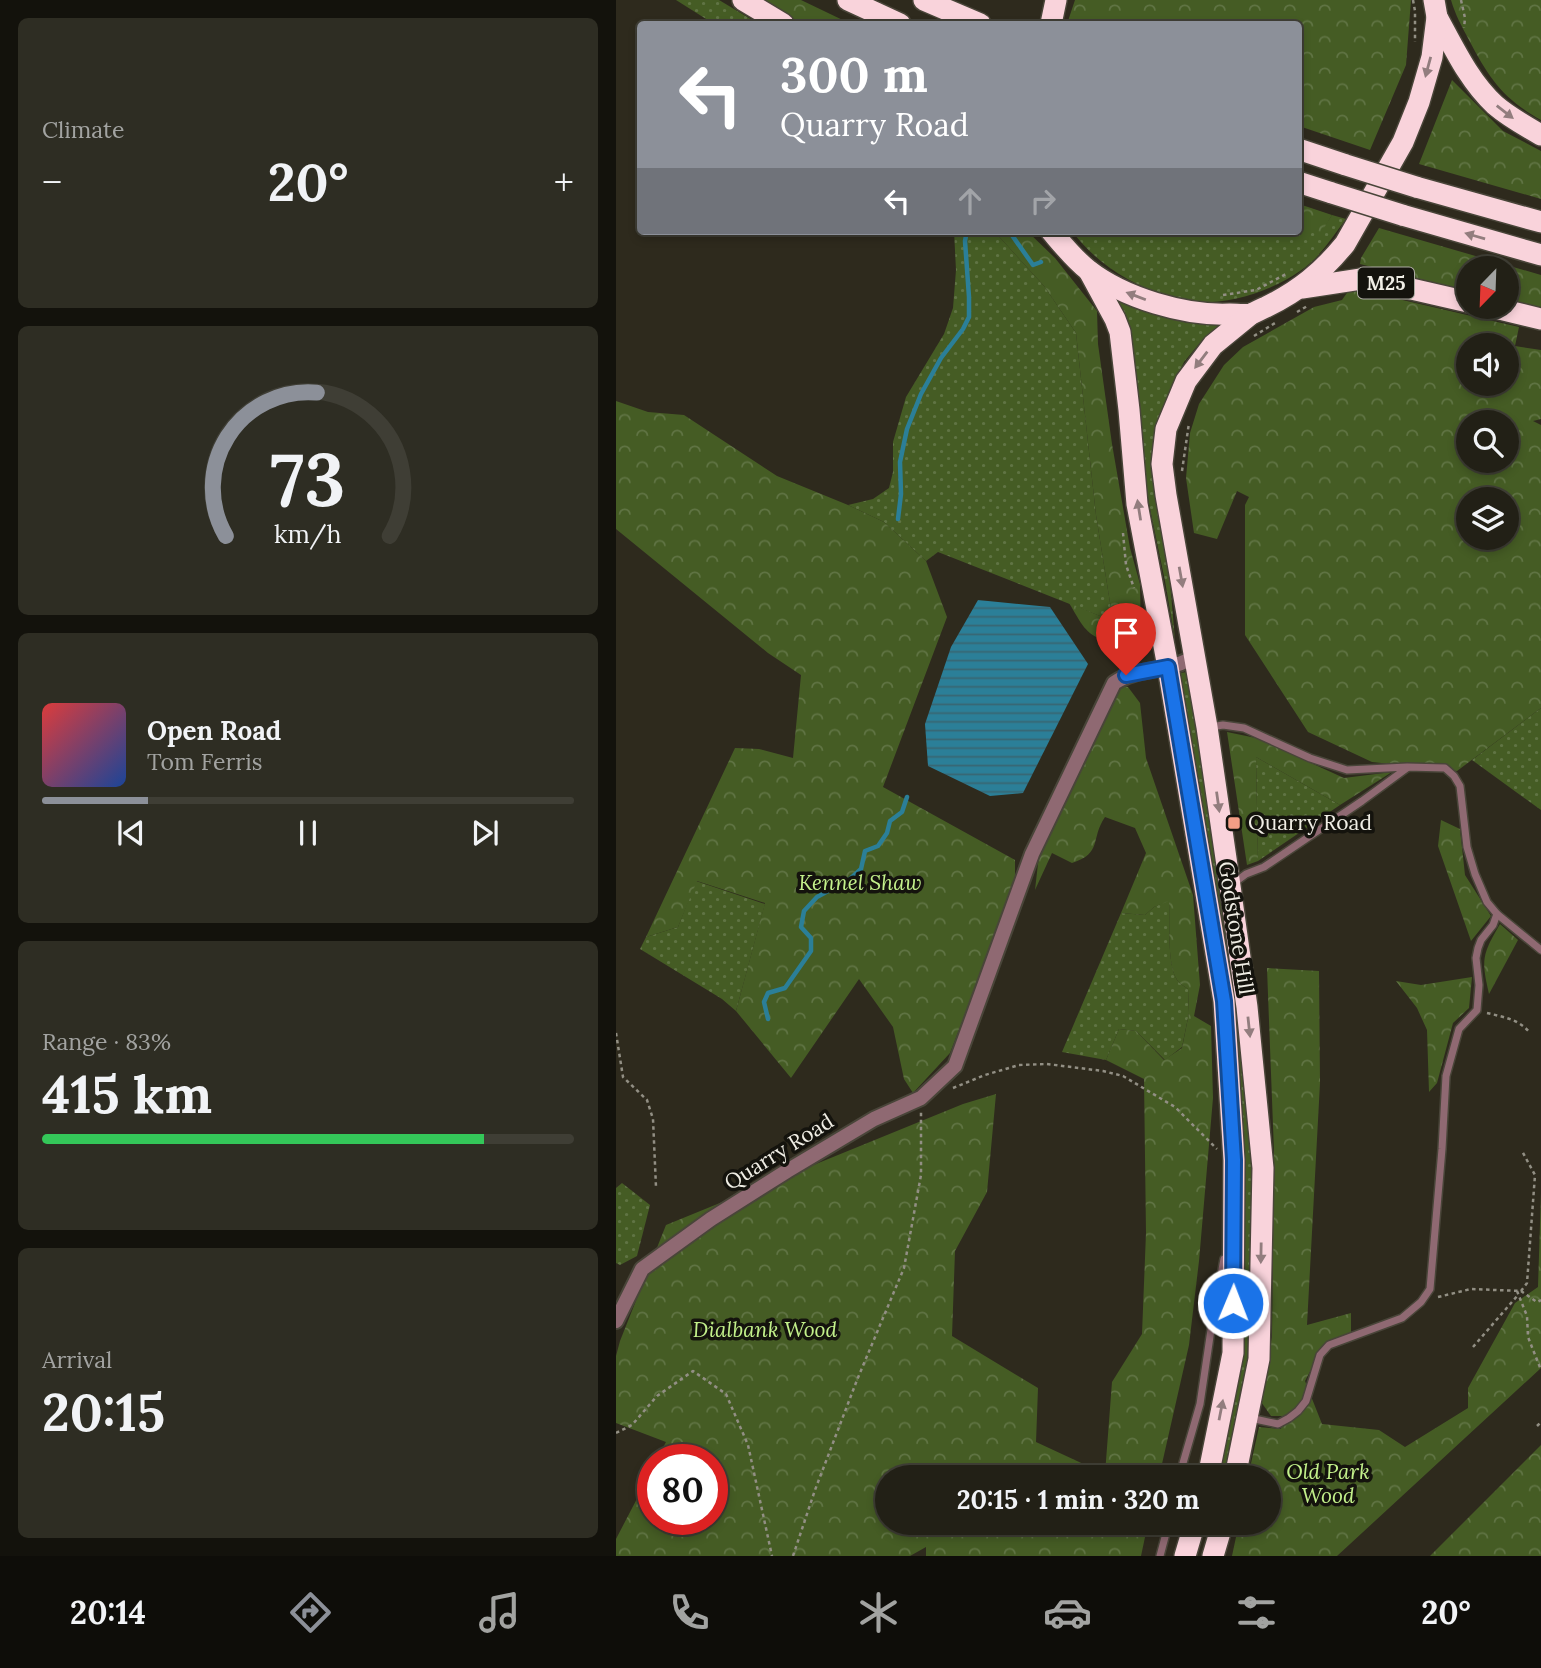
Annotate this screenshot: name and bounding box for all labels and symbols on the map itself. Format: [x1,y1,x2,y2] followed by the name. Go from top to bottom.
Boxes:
[1423,57,1433,78] one-way arrow
[1495,104,1513,119] one-way arrow
[1465,231,1486,241] one-way arrow
[1456,256,1519,318] north arrow
[1358,268,1414,298] road number: M25
[1125,290,1146,301] one-way arrow
[1194,351,1208,370] one-way arrow
[1133,499,1144,521] one-way arrow
[1175,566,1186,588] one-way arrow
[1096,603,1156,675] pin
[1212,791,1223,813] one-way arrow
[1248,809,1372,836] place label: Quarry Road
[1226,815,1242,831] marker: Quarry Road
[1213,860,1260,996] street label: Godstone Hill
[798,869,922,896] park label: Kennel Shaw
[1244,1016,1255,1038] one-way arrow
[719,1107,838,1196] street label: Quarry Road
[1255,1243,1267,1265] one-way arrow
[1196,1266,1270,1340] position arrow
[693,1316,838,1343] park label: Dialbank Wood
[1216,1399,1227,1421] one-way arrow
[637,1444,728,1535] speed limit sign: 80
[1286,1458,1370,1509] park label: Old Park Wood

